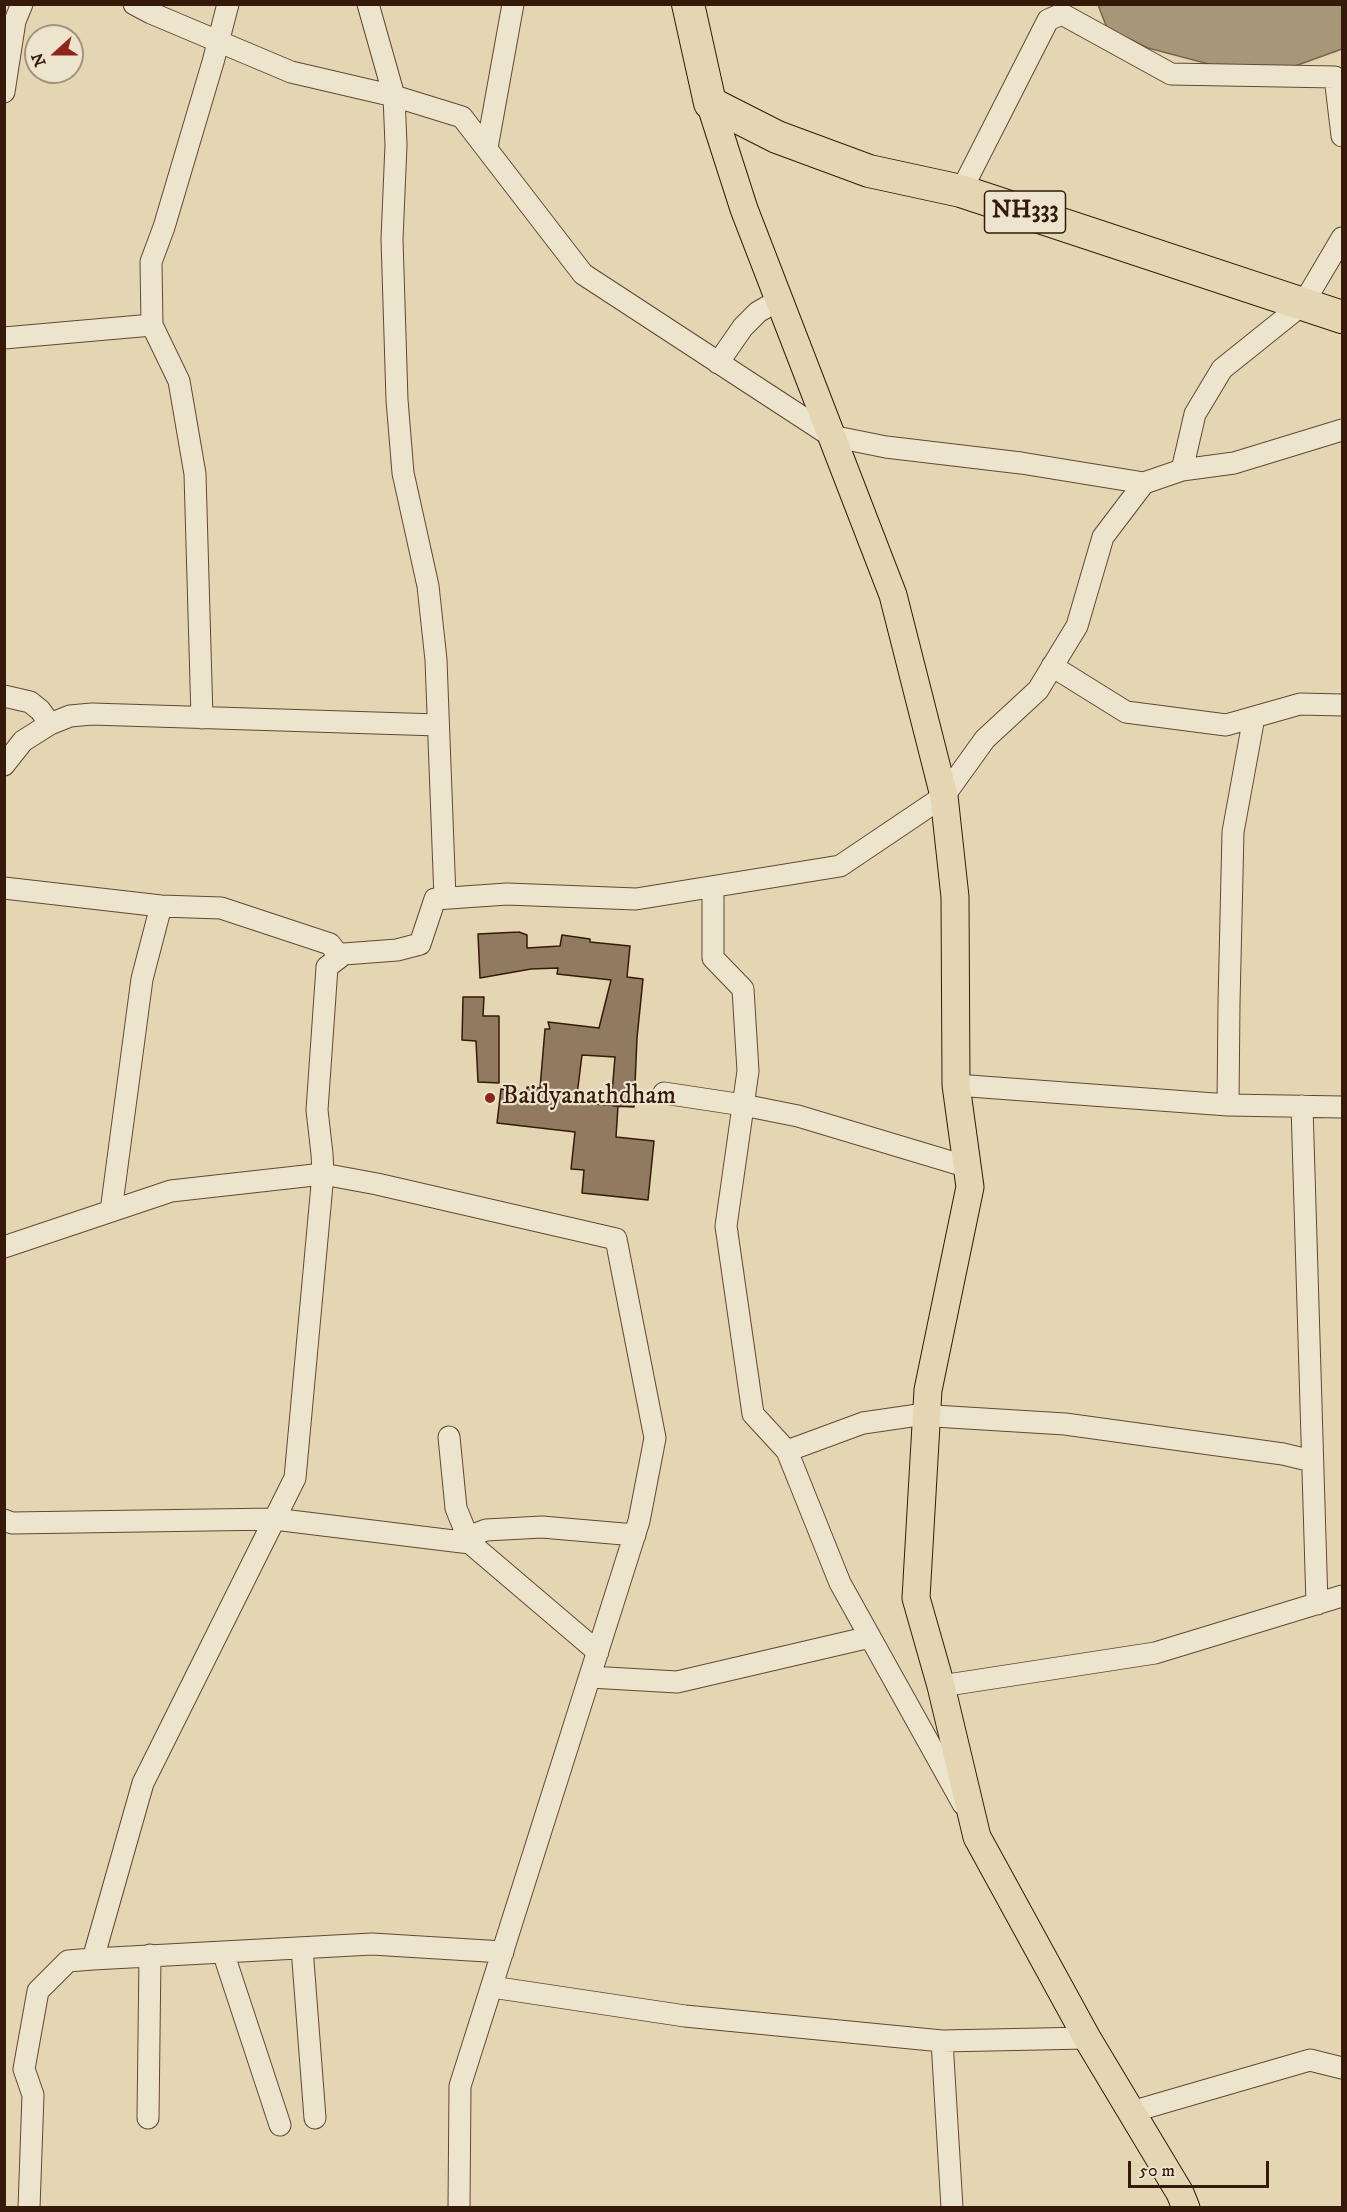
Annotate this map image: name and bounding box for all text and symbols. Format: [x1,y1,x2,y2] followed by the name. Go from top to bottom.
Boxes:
[24,24,84,84] north arrow
[27,50,51,69] text: N
[984,191,1066,233] road number: NH333
[502,1082,676,1114] place label: Baidyanathdham
[483,1091,497,1105] marker: Baidyanathdham
[1131,2149,1272,2187] scale bar
[1139,2160,1175,2182] text: 50 m

